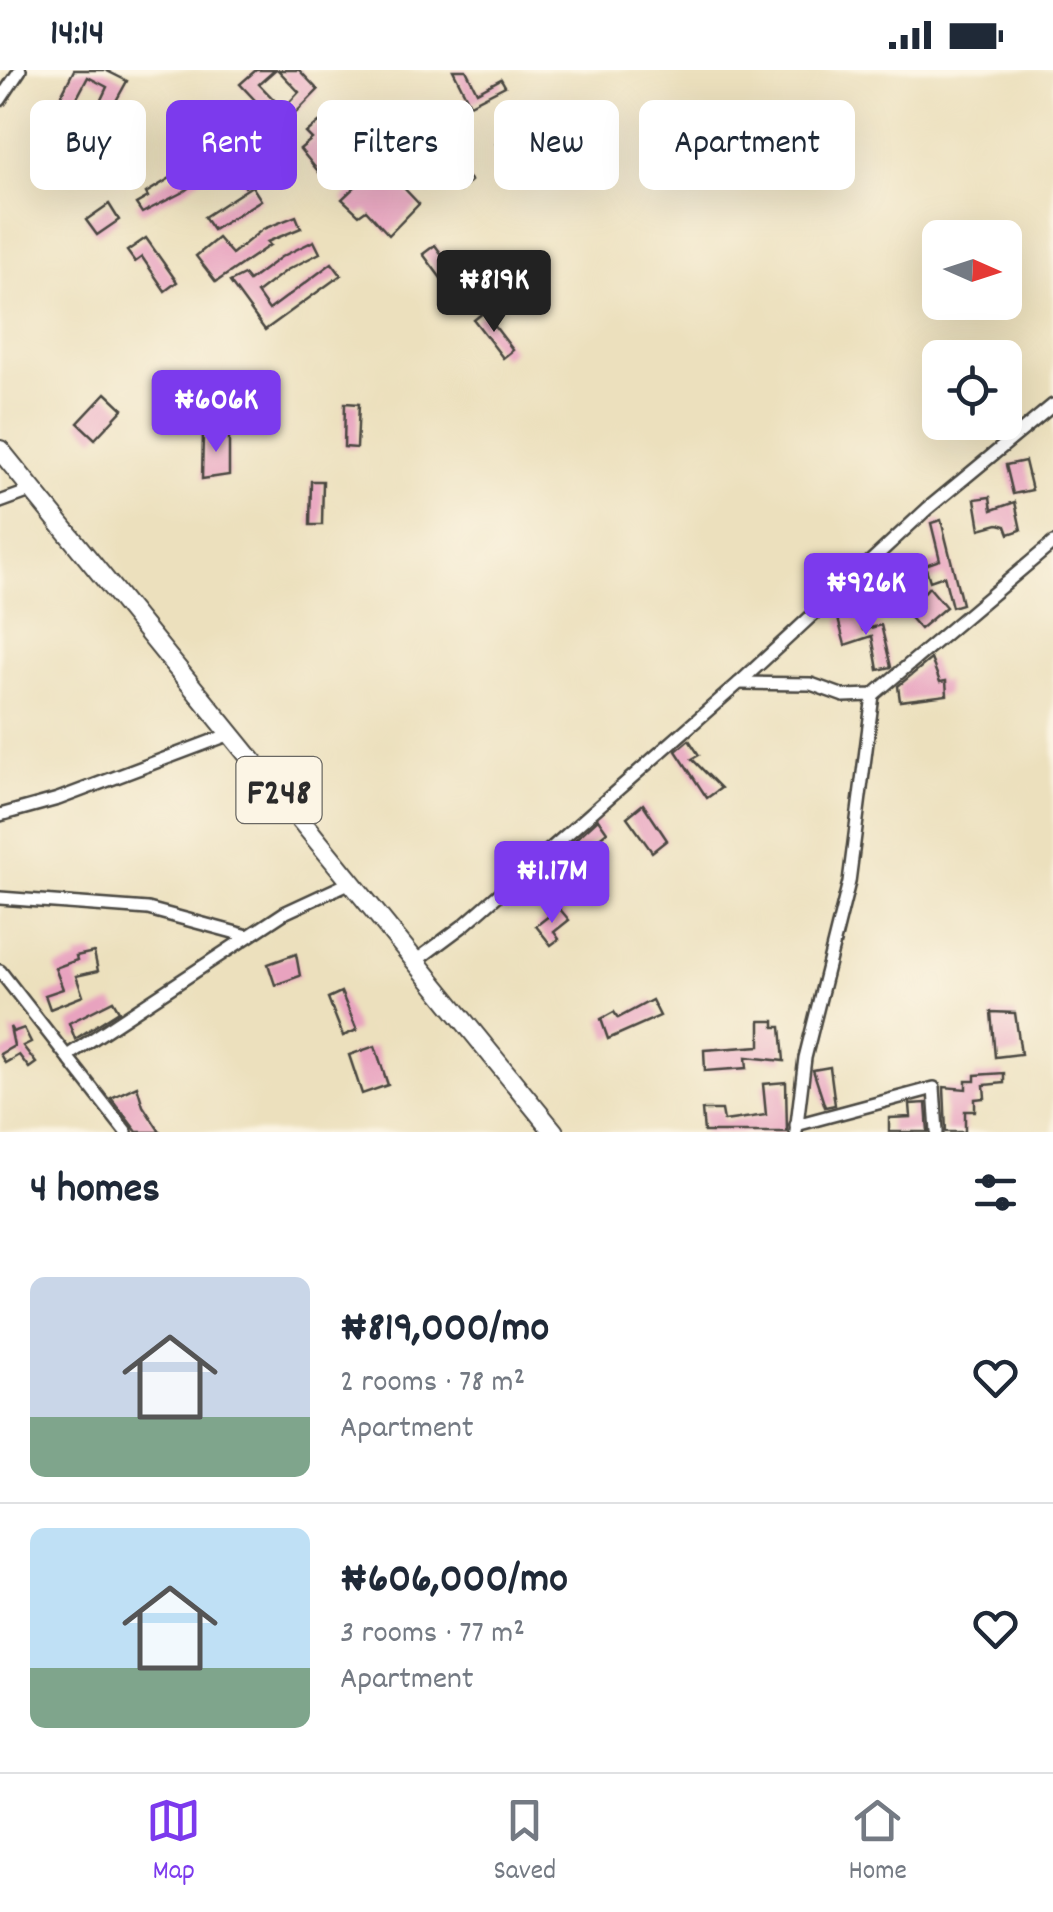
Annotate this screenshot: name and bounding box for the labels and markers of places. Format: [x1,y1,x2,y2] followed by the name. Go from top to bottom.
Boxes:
[424,250,564,335] pin: ₦819K
[146,370,286,455] pin: ₦606K
[796,553,936,638] pin: ₦926K
[471,841,633,926] pin: ₦1.17M

